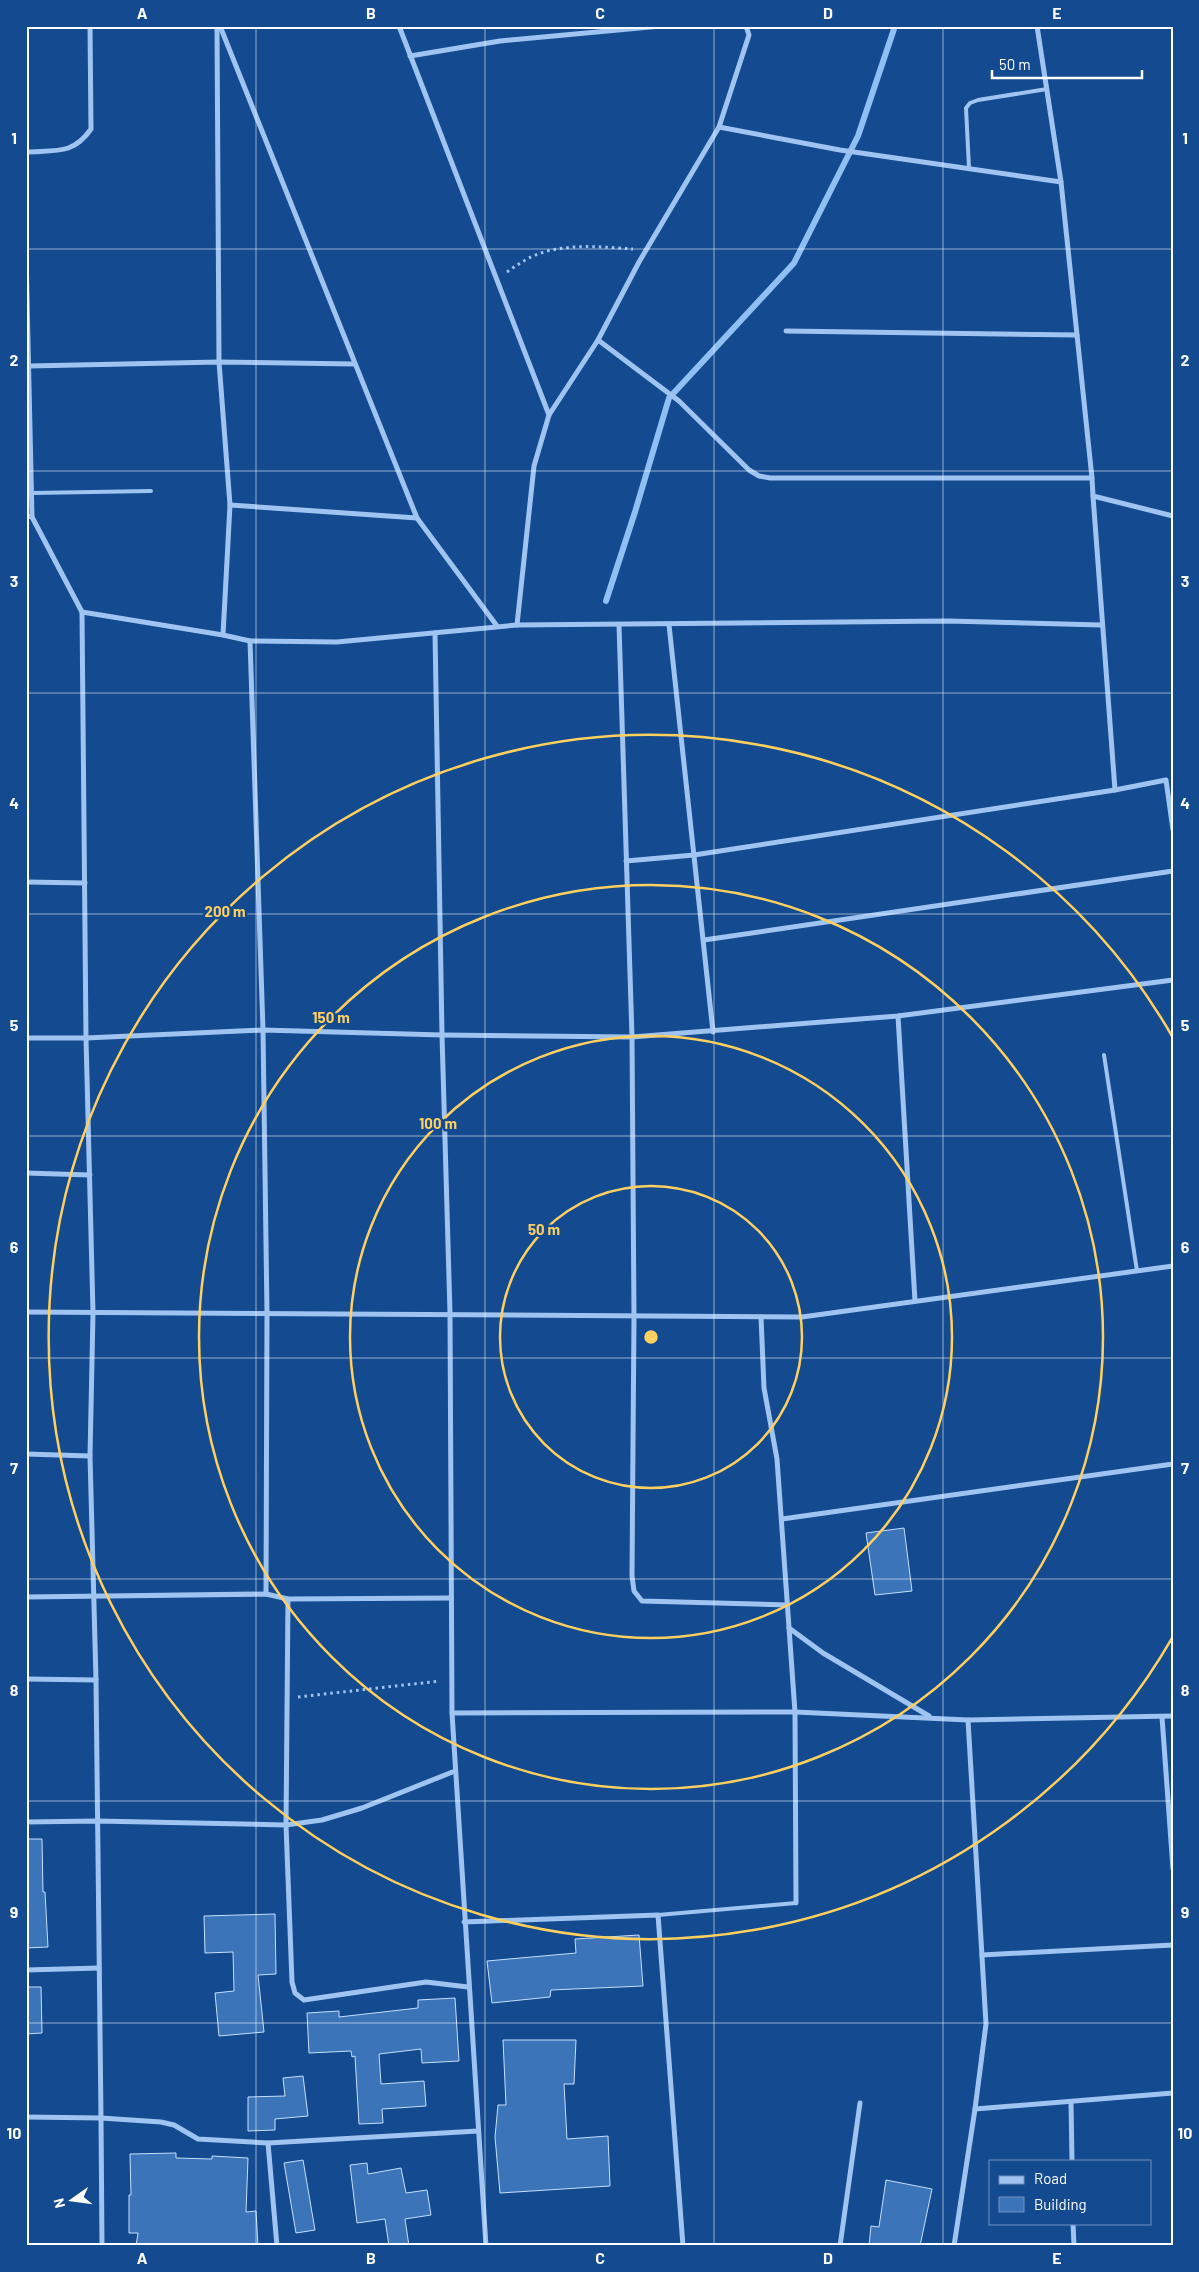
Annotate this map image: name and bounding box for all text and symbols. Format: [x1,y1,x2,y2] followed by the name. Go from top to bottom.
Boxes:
[137,3,148,22] text: A
[366,3,376,22] text: B
[595,3,605,22] text: C
[823,3,833,22] text: D
[1052,3,1062,22] text: E
[992,48,1142,80] scale bar
[999,55,1031,73] text: 50 m
[11,128,17,147] text: 1
[1182,128,1188,147] text: 1
[10,350,19,369] text: 2
[1181,350,1190,369] text: 2
[10,571,18,590] text: 3
[1181,571,1189,590] text: 3
[9,793,19,812] text: 4
[1180,793,1190,812] text: 4
[204,902,246,920] text: 200 m
[312,1008,350,1026] text: 150 m
[10,1015,19,1034] text: 5
[1181,1015,1190,1034] text: 5
[419,1114,457,1132] text: 100 m
[528,1220,560,1238] text: 50 m
[10,1237,19,1256] text: 6
[1181,1237,1190,1256] text: 6
[642,1328,660,1346] centre of rings
[10,1458,18,1477] text: 7
[1181,1458,1189,1477] text: 7
[10,1680,19,1699] text: 8
[1181,1680,1190,1699] text: 8
[10,1902,18,1921] text: 9
[1181,1902,1189,1921] text: 9
[7,2123,21,2142] text: 10
[1178,2123,1192,2142] text: 10
[989,2160,1152,2224] legend
[1034,2169,1067,2187] text: Road
[48,2174,98,2224] north arrow
[1034,2195,1087,2213] text: Building
[50,2197,68,2210] text: N
[137,2248,148,2267] text: A
[366,2248,376,2267] text: B
[595,2248,605,2267] text: C
[823,2248,833,2267] text: D
[1052,2248,1062,2267] text: E

